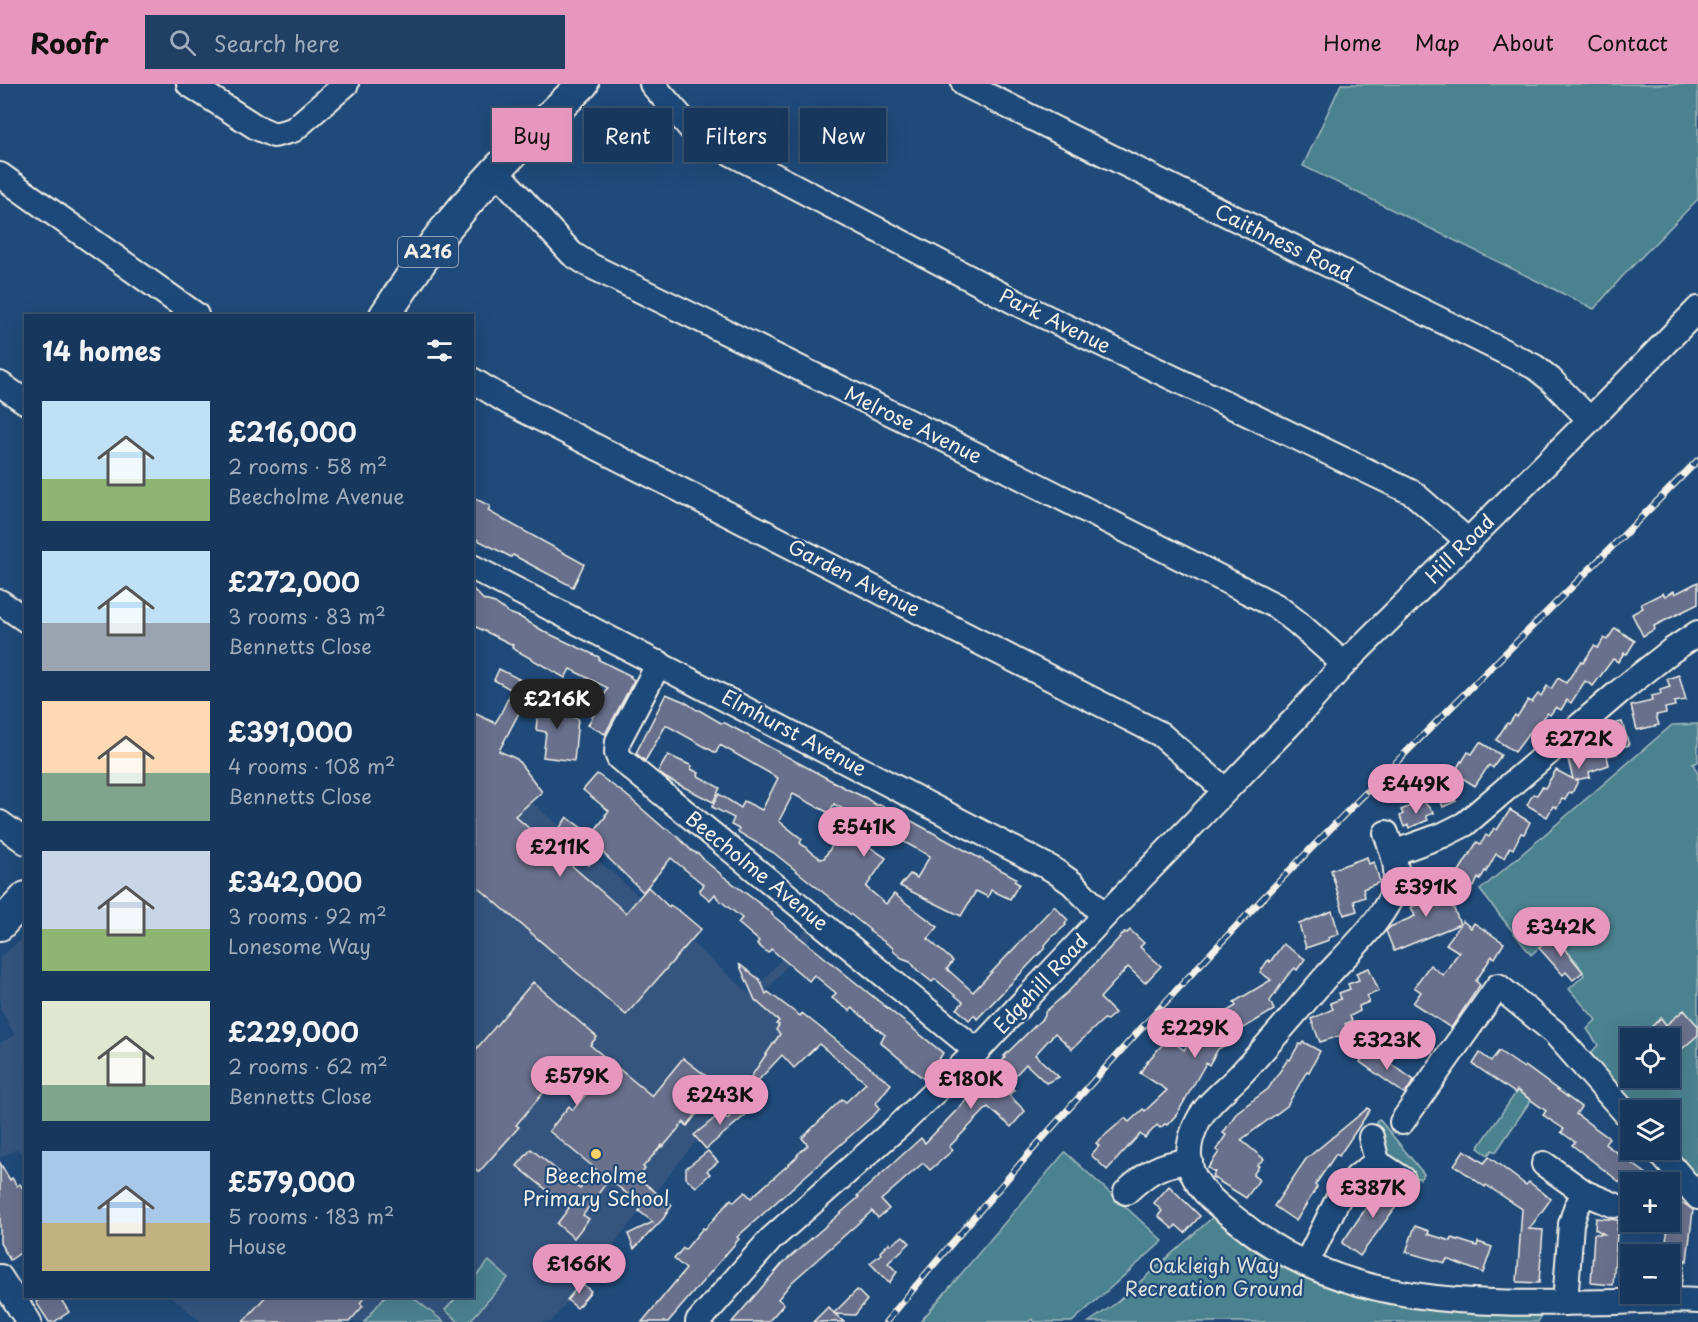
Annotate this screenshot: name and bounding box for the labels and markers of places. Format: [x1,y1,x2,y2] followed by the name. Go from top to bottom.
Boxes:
[515,679,599,730] pin: £216K
[1537,719,1621,770] pin: £272K
[1374,764,1458,815] pin: £449K
[822,807,906,858] pin: £541K
[518,827,602,878] pin: £211K
[1384,867,1468,918] pin: £391K
[1519,907,1603,958] pin: £342K
[1153,1008,1237,1059] pin: £229K
[1345,1020,1429,1071] pin: £323K
[535,1056,619,1107] pin: £579K
[929,1059,1013,1110] pin: £180K
[678,1075,762,1126] pin: £243K
[589,1147,603,1161] marker: Beecholme Primary School
[522,1160,670,1213] place label: Beecholme Primary School
[1331,1168,1415,1219] pin: £387K
[537,1244,621,1295] pin: £166K

